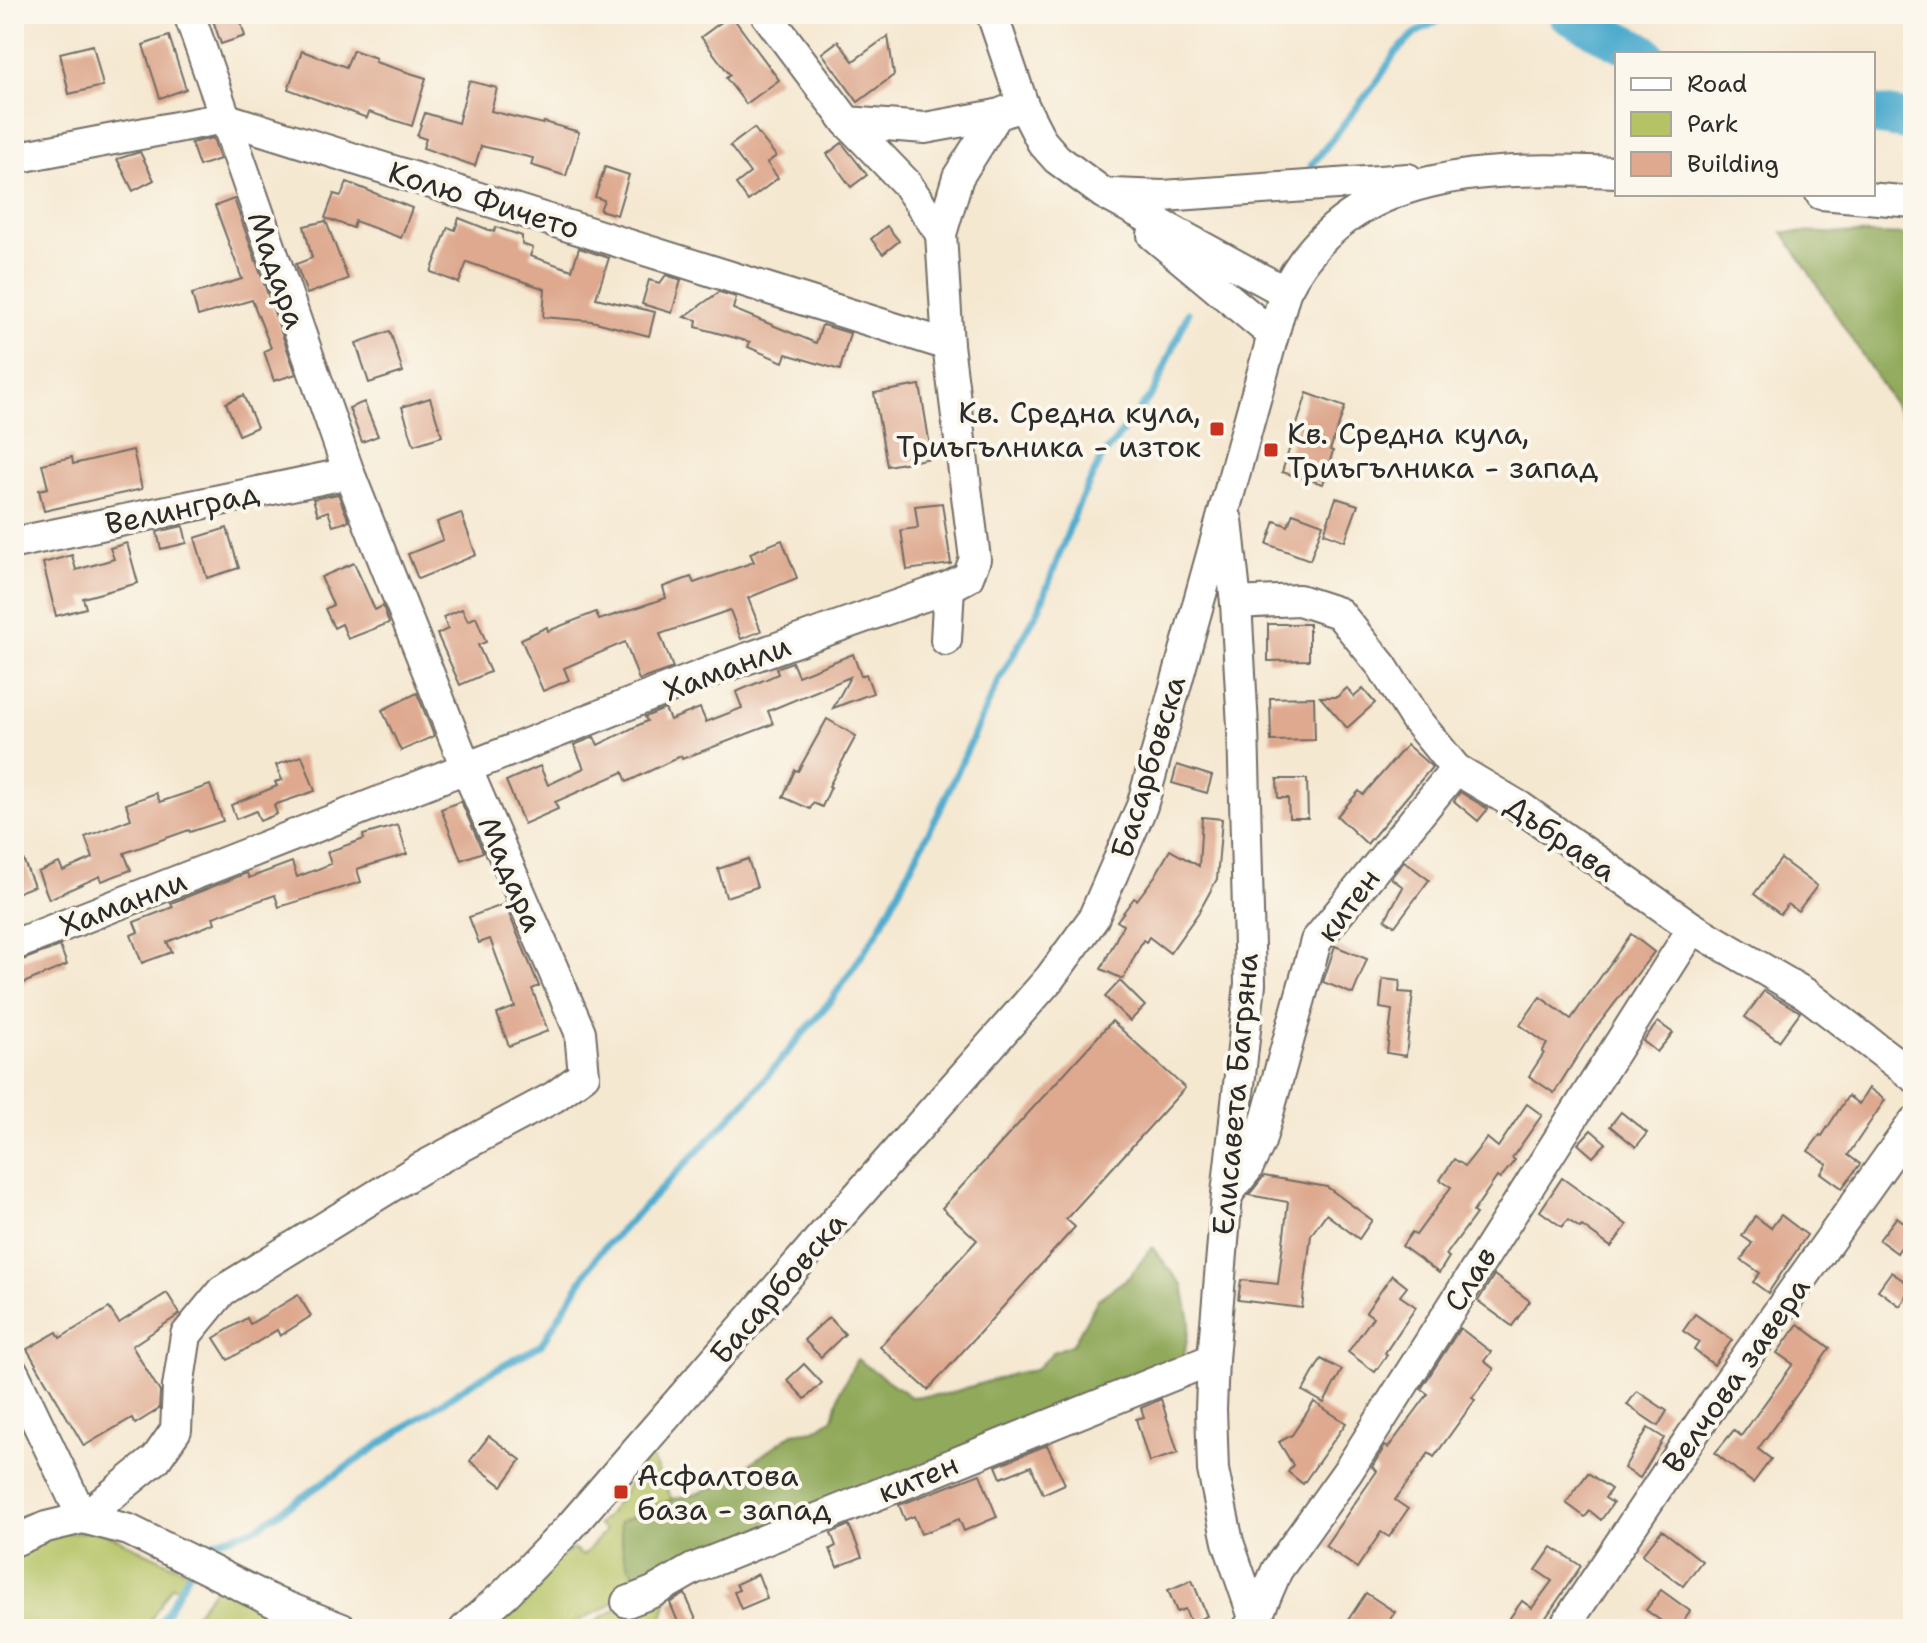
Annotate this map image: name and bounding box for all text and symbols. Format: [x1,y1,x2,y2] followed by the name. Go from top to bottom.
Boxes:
[1615,52,1875,196] legend
[1687,68,1747,100] text: Road
[1687,108,1739,140] text: Park
[1687,148,1779,180] text: Building
[383,151,585,249] street label: Колю Фичето
[238,206,316,334] street label: Мадара
[896,392,1201,467] place label: Кв. Средна кула, Триъгълника - изток
[1287,413,1598,488] place label: Кв. Средна кула, Триъгълника - запад
[1208,420,1226,438] marker: Кв. Средна кула, Триъгълника - изток
[1262,441,1280,459] marker: Кв. Средна кула, Триъгълника - запад
[101,472,263,544] street label: Велинград
[657,625,797,711] street label: Хаманли
[1101,670,1195,863] street label: Басарбовска
[1497,785,1625,891] street label: Дъбрава
[468,810,554,938] street label: Мадара
[53,860,193,946] street label: Хаманли
[1307,860,1389,950] street label: китен
[1202,951,1268,1237] street label: Елисавета Багряна
[701,1203,856,1373] street label: Басарбовска
[1434,1239,1506,1319] street label: Слав
[1653,1268,1819,1481] street label: Велчова завера
[872,1444,964,1512] street label: китен
[637,1455,832,1530] place label: Асфалтова база - запад
[612,1483,630,1501] marker: Асфалтова база - запад

